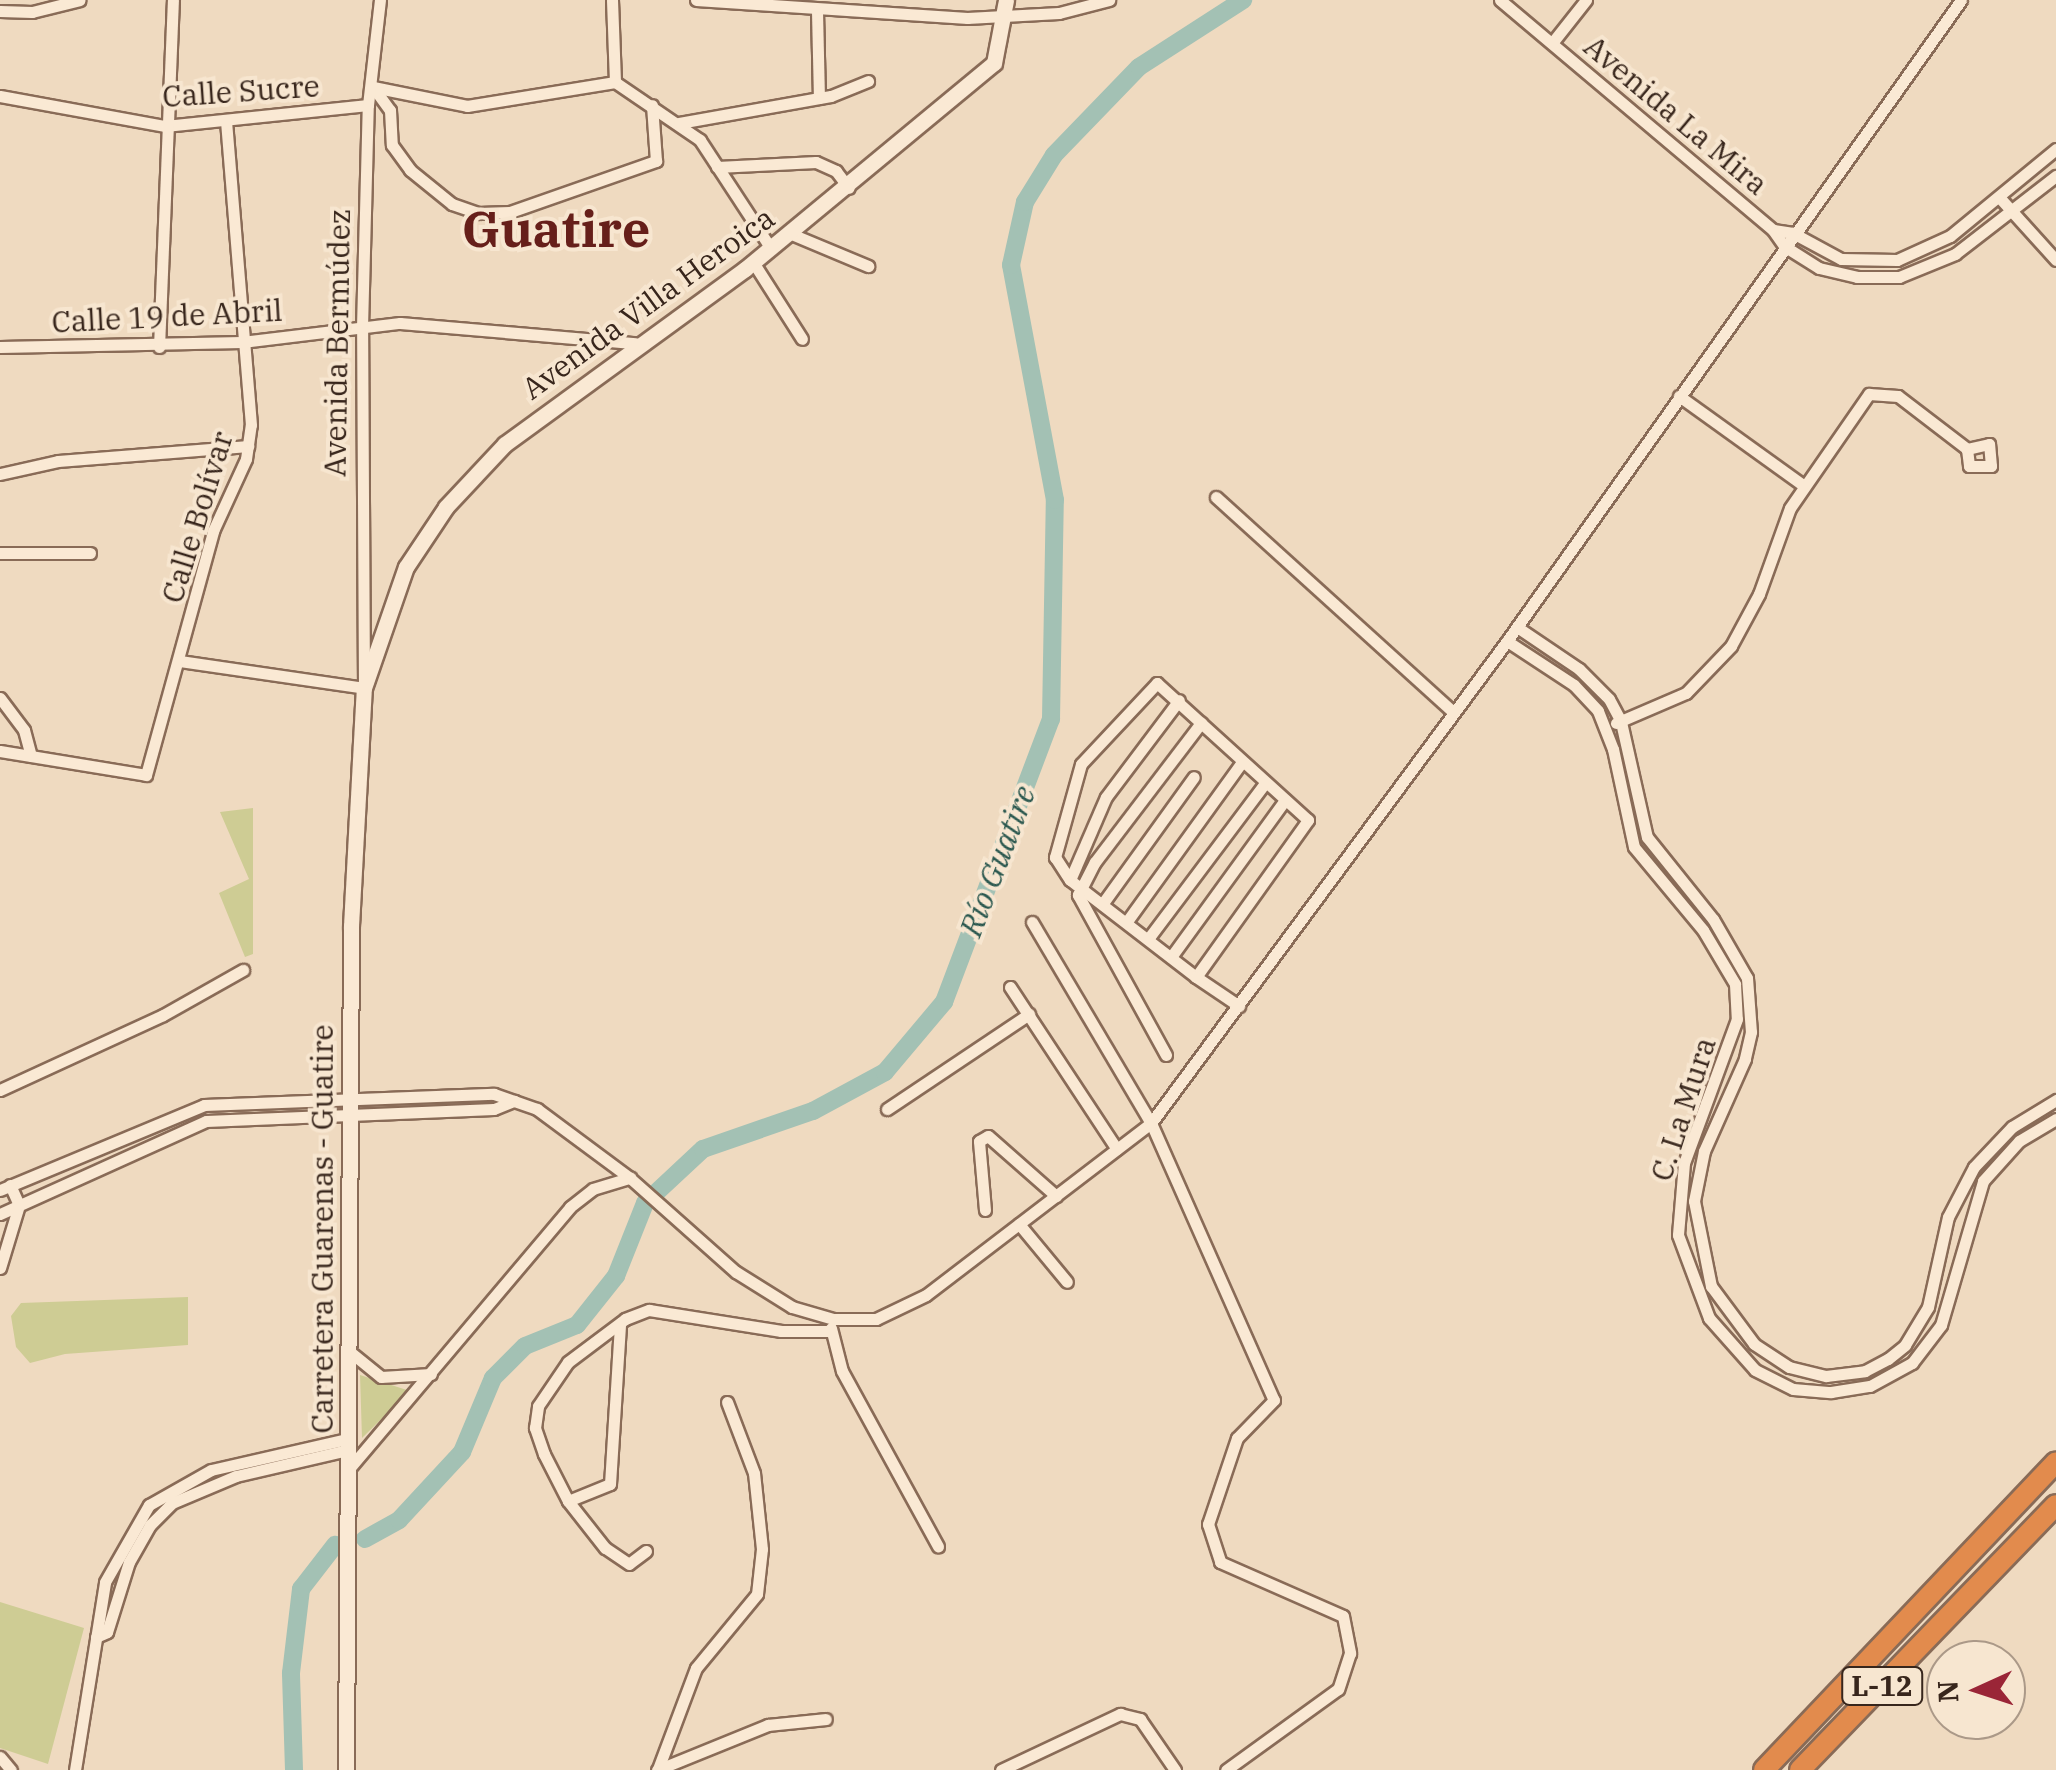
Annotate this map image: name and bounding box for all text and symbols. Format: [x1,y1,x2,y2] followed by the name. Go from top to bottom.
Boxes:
[1577,28,1775,202] street label: Avenida La Mira
[161,68,321,114] street label: Calle Sucre
[462,199,650,259] district label: Guatire
[515,199,781,407] street label: Avenida Villa Heroica
[317,209,357,477] street label: Avenida Bermúdez
[51,292,283,340] street label: Calle 19 de Abril
[154,427,240,607] street label: Calle Bolívar
[951,780,1043,942] water label: Río Guatire
[304,1024,340,1434] street label: Carretera Guarenas - Guatire
[1643,1033,1723,1185] street label: C. La Mura
[1926,1640,2026,1740] north arrow
[1840,1663,1924,1709] road number: L-12
[1928,1679,1967,1704] text: N

